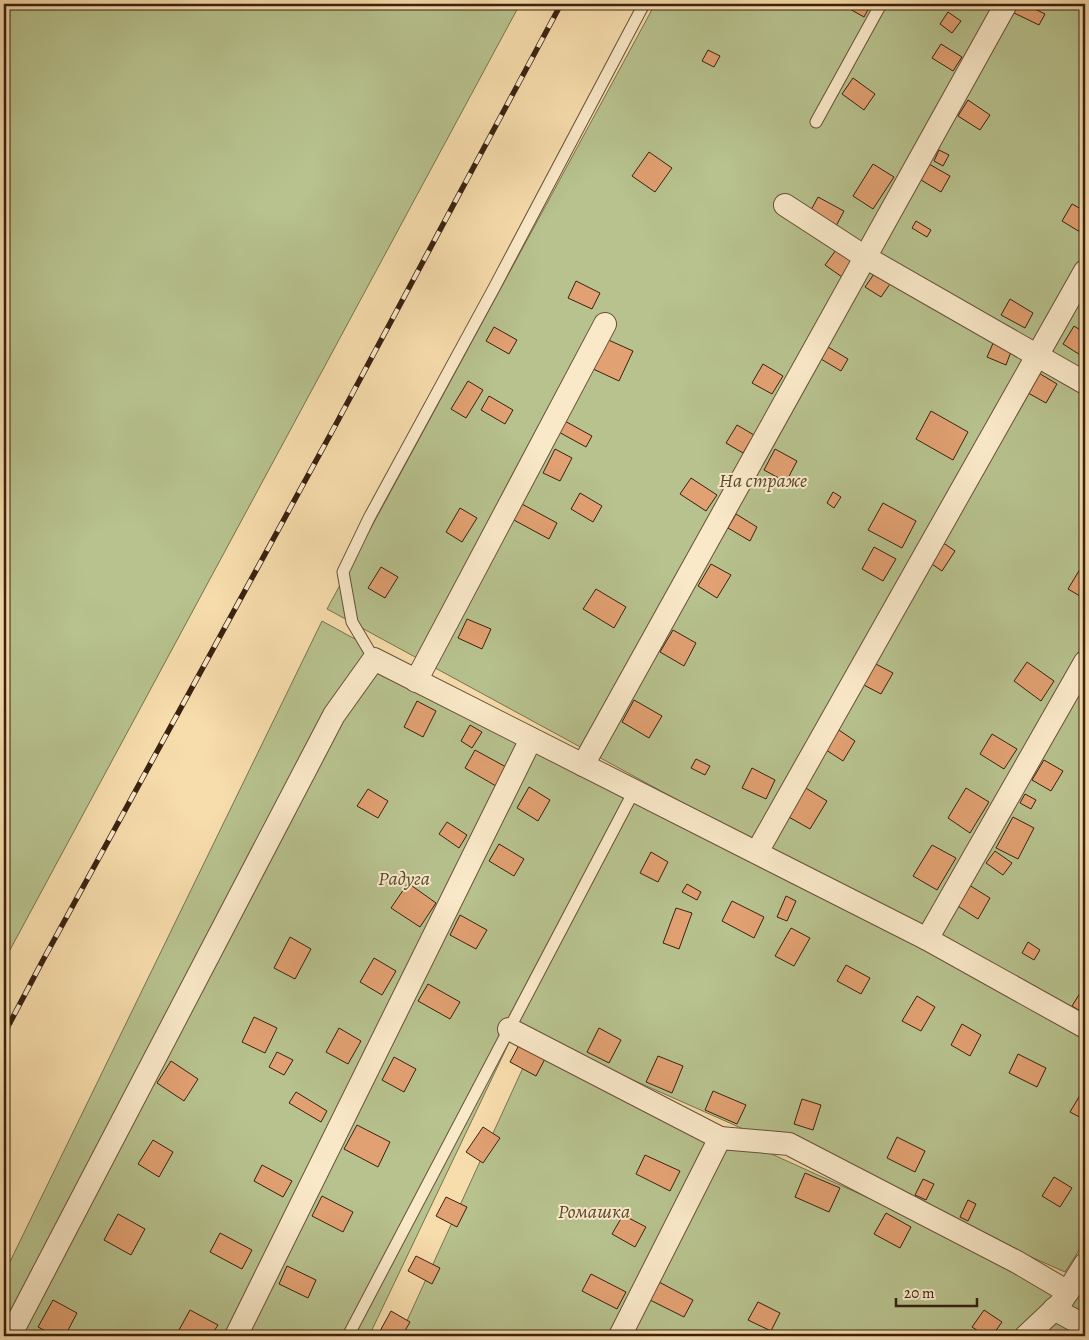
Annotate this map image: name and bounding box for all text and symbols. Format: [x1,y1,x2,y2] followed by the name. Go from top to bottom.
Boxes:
[719,467,807,494] park label: На страже
[378,865,430,892] park label: Радуга
[558,1198,630,1225] park label: Ромашка
[896,1275,978,1307] scale bar
[904,1283,935,1303] text: 20 m

